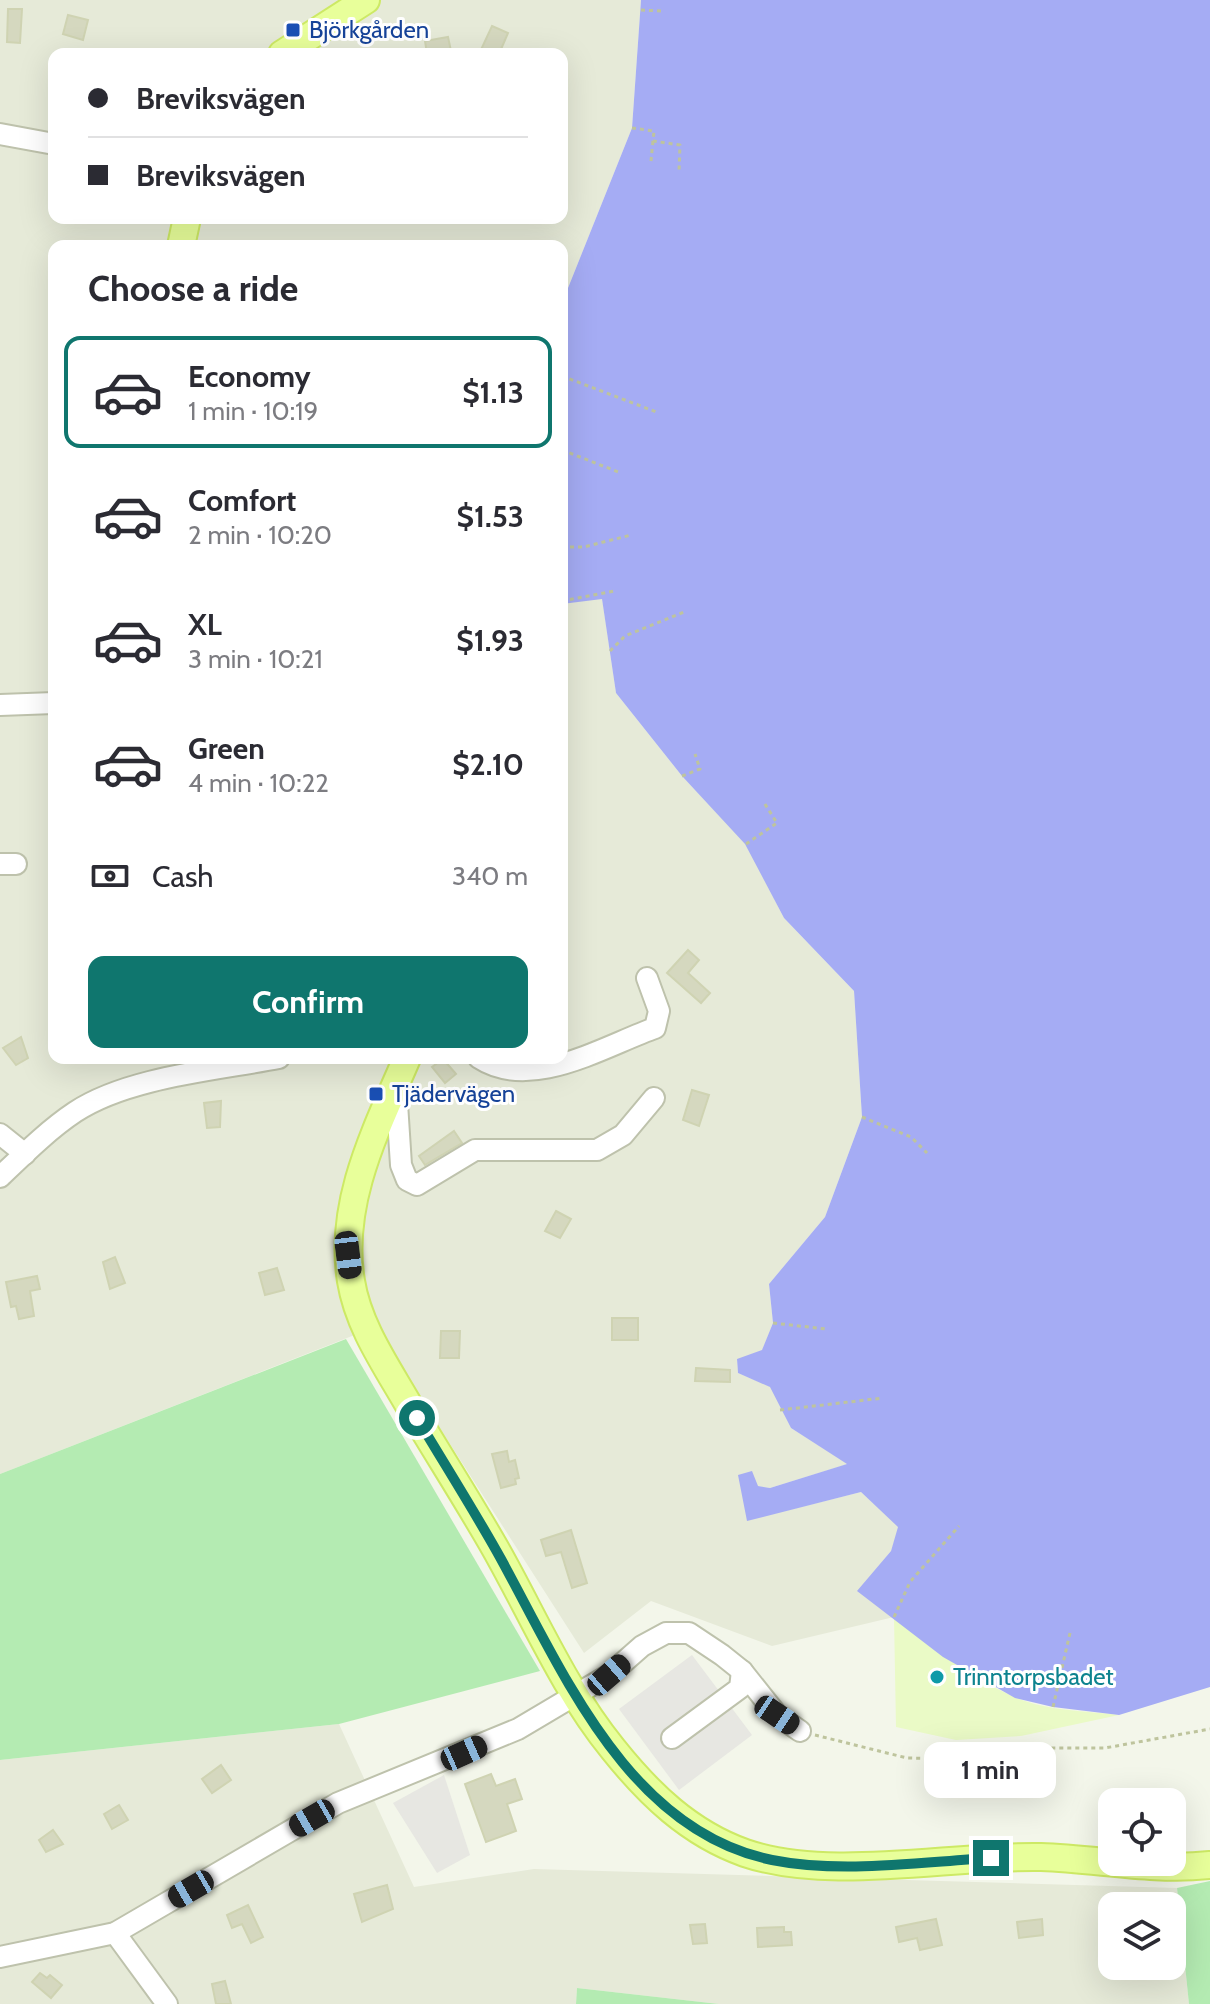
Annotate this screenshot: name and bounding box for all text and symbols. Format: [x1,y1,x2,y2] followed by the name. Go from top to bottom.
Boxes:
[309,15,429,44] place label: Björkgården
[284,21,302,39] marker: Björkgården
[136,80,305,117] text: Breviksvägen
[136,157,305,194] text: Breviksvägen
[88,266,298,310] text: Choose a ride
[92,356,164,428] icon: car
[188,358,311,395] text: Economy
[462,374,524,411] text: $1.13
[188,395,318,427] text: 1 min · 10:19
[92,480,164,552] icon: car
[188,482,296,519] text: Comfort
[457,498,524,535] text: $1.53
[188,519,332,551] text: 2 min · 10:20
[92,604,164,676] icon: car
[188,606,222,643] text: XL
[456,622,524,659] text: $1.93
[188,643,323,675] text: 3 min · 10:21
[92,728,164,800] icon: car
[188,730,265,767] text: Green
[452,746,524,783] text: $2.10
[188,767,329,799] text: 4 min · 10:22
[88,854,132,898] icon: cash
[152,858,214,895] text: Cash
[452,860,528,892] text: 340 m
[88,956,528,1048] button: Confirm
[392,1079,515,1108] place label: Tjädervägen
[367,1085,385,1103] marker: Tjädervägen
[333,1230,363,1280] car
[399,1400,435,1436] route start
[583,1650,635,1700] car
[953,1662,1114,1691] place label: Trinntorpsbadet
[928,1668,946,1686] marker: Trinntorpsbadet
[750,1692,804,1738] car
[437,1732,491,1774] car
[925,1742,1057,1798] callout: 1 min
[961,1754,1019,1786] text: 1 min
[1098,1788,1186,1980] map controls
[1098,1788,1186,1876] button: locate
[285,1796,339,1840] car
[973,1840,1009,1876] route end
[164,1867,218,1911] car
[1098,1892,1186,1980] button: layers

